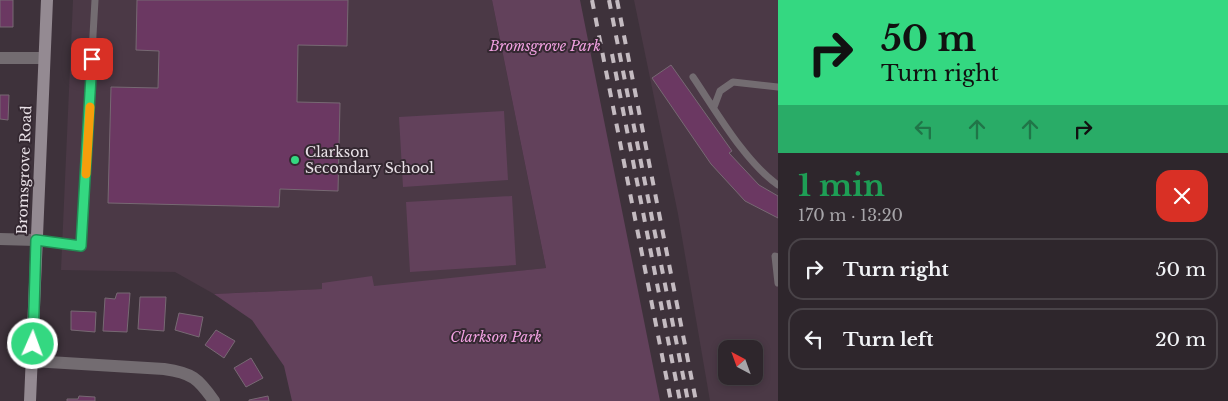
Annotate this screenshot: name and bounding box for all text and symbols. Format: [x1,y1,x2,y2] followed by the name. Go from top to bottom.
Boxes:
[881,17,976,60] text: 50 m
[798,20,863,85] icon: right
[488,37,601,55] park label: Bromsgrove Park
[71,38,113,80] pin
[78,45,106,73] icon: arrive
[881,60,999,87] text: Turn right
[13,105,35,235] street label: Bromsgrove Road
[910,115,938,143] icon: left
[963,115,991,143] icon: ahead
[1016,115,1044,143] icon: ahead
[1069,115,1097,143] icon: right
[305,143,434,177] place label: Clarkson Secondary School
[289,154,301,166] marker: Clarkson Secondary School
[798,167,885,204] text: 1 min
[1156,170,1208,222] button: close
[798,205,903,225] text: 170 m · 13:20
[800,255,828,283] icon: right
[843,258,949,281] text: Turn right
[1156,258,1206,281] text: 50 m
[6,317,58,369] position arrow
[800,325,828,353] icon: left
[450,328,542,346] park label: Clarkson Park
[843,328,934,351] text: Turn left
[1155,328,1206,351] text: 20 m
[718,340,762,385] north arrow
[718,340,763,385] map controls

